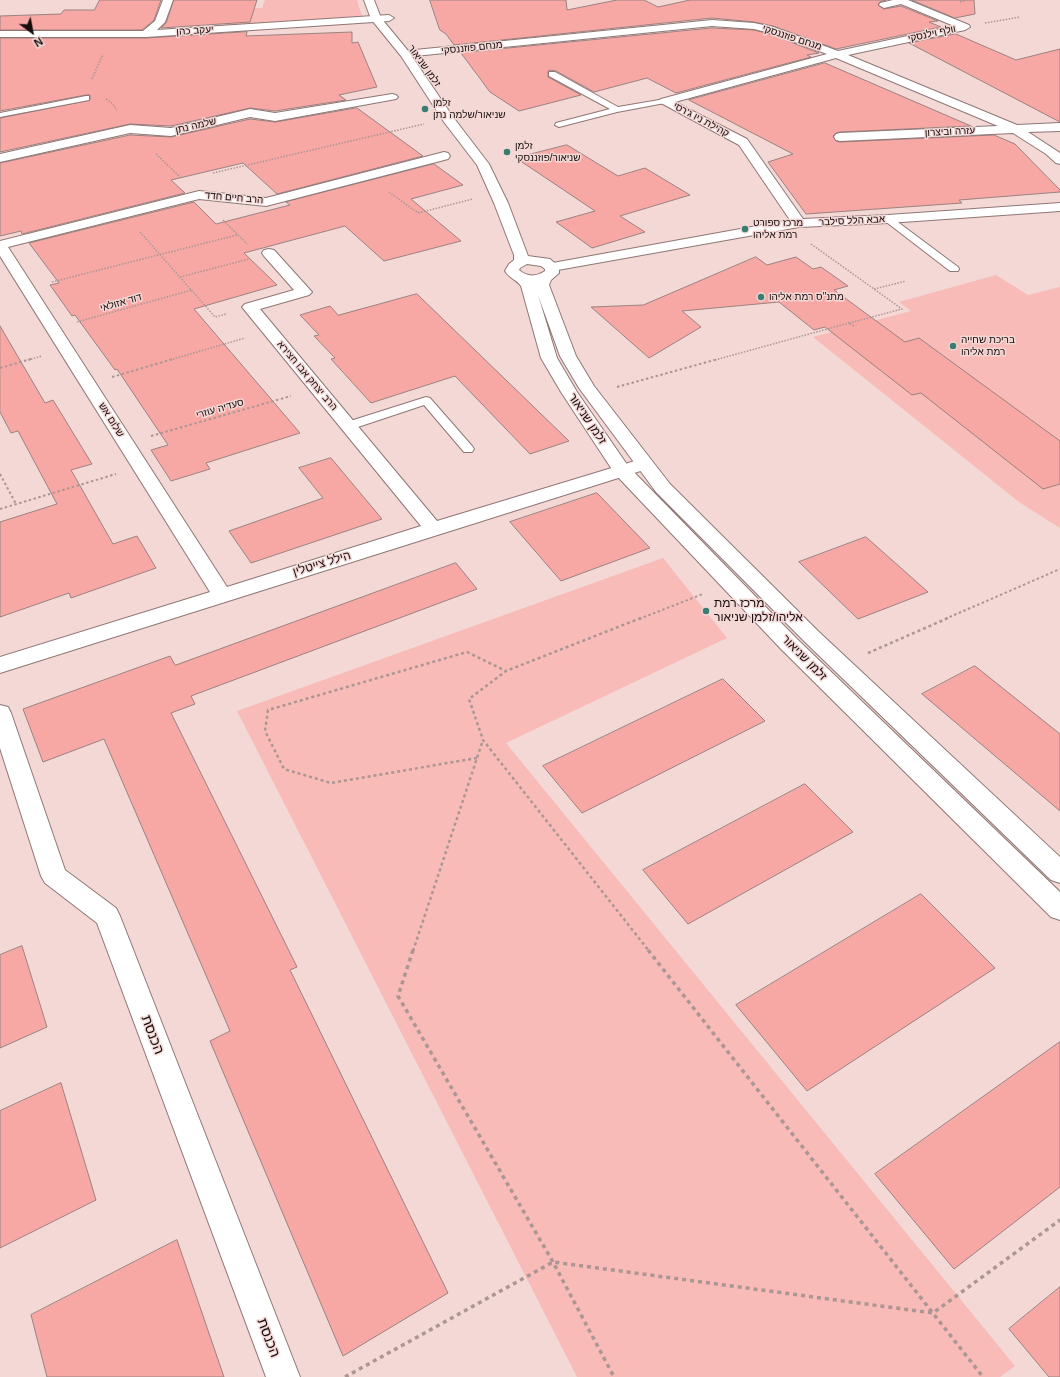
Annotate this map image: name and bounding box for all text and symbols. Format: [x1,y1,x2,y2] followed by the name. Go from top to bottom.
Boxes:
[12,12,52,52] north arrow
[761,23,823,53] street label: מנחם פוזננסקי
[907,23,957,45] street label: וולף וילנסקי
[176,24,214,38] street label: יעקב כהן
[32,35,45,49] text: N
[441,39,503,57] street label: מנחם פוזננסקי
[405,43,443,89] street label: זלמן שניאור
[433,97,506,120] place label: זלמן שניאור/שלמה נתן
[671,100,731,140] street label: קהילת ניו ג'רסי
[420,104,430,114] marker: זלמן שניאור/שלמה נתן
[174,115,218,137] street label: שלמה נתן
[925,125,975,139] street label: עזרה וביצרון
[515,140,581,164] place label: זלמן שניאור/פוזננסקי
[502,147,512,157] marker: זלמן שניאור/פוזננסקי
[204,189,264,207] street label: הרב חיים חדד
[818,213,886,229] street label: אבא הלל סילבר
[753,217,803,240] place label: מרכז ספורט רמת אליהו
[740,224,750,234] marker: מרכז ספורט רמת אליהו
[99,291,143,315] street label: דוד אזולאי
[769,291,844,303] place label: מתנ"ס רמת אליהו
[756,292,766,302] marker: מתנ"ס רמת אליהו
[961,334,1015,358] place label: בריכת שחייה רמת אליהו
[274,339,340,413] street label: הרב יצחק אבו חצירא
[948,341,958,351] marker: בריכת שחייה רמת אליהו
[565,391,609,447] street label: זלמן שניאור
[195,396,245,422] street label: סעדיה עוזרי
[96,401,126,439] street label: שלום אש
[291,548,353,580] street label: הילל צייטלין
[714,597,803,625] place label: מרכז רמת אליהו/זלמן שניאור
[701,606,711,616] marker: מרכז רמת אליהו/זלמן שניאור
[778,632,830,684] street label: זלמן שניאור
[137,1013,167,1057] street label: הכנסת
[253,1316,283,1360] street label: הכנסת

